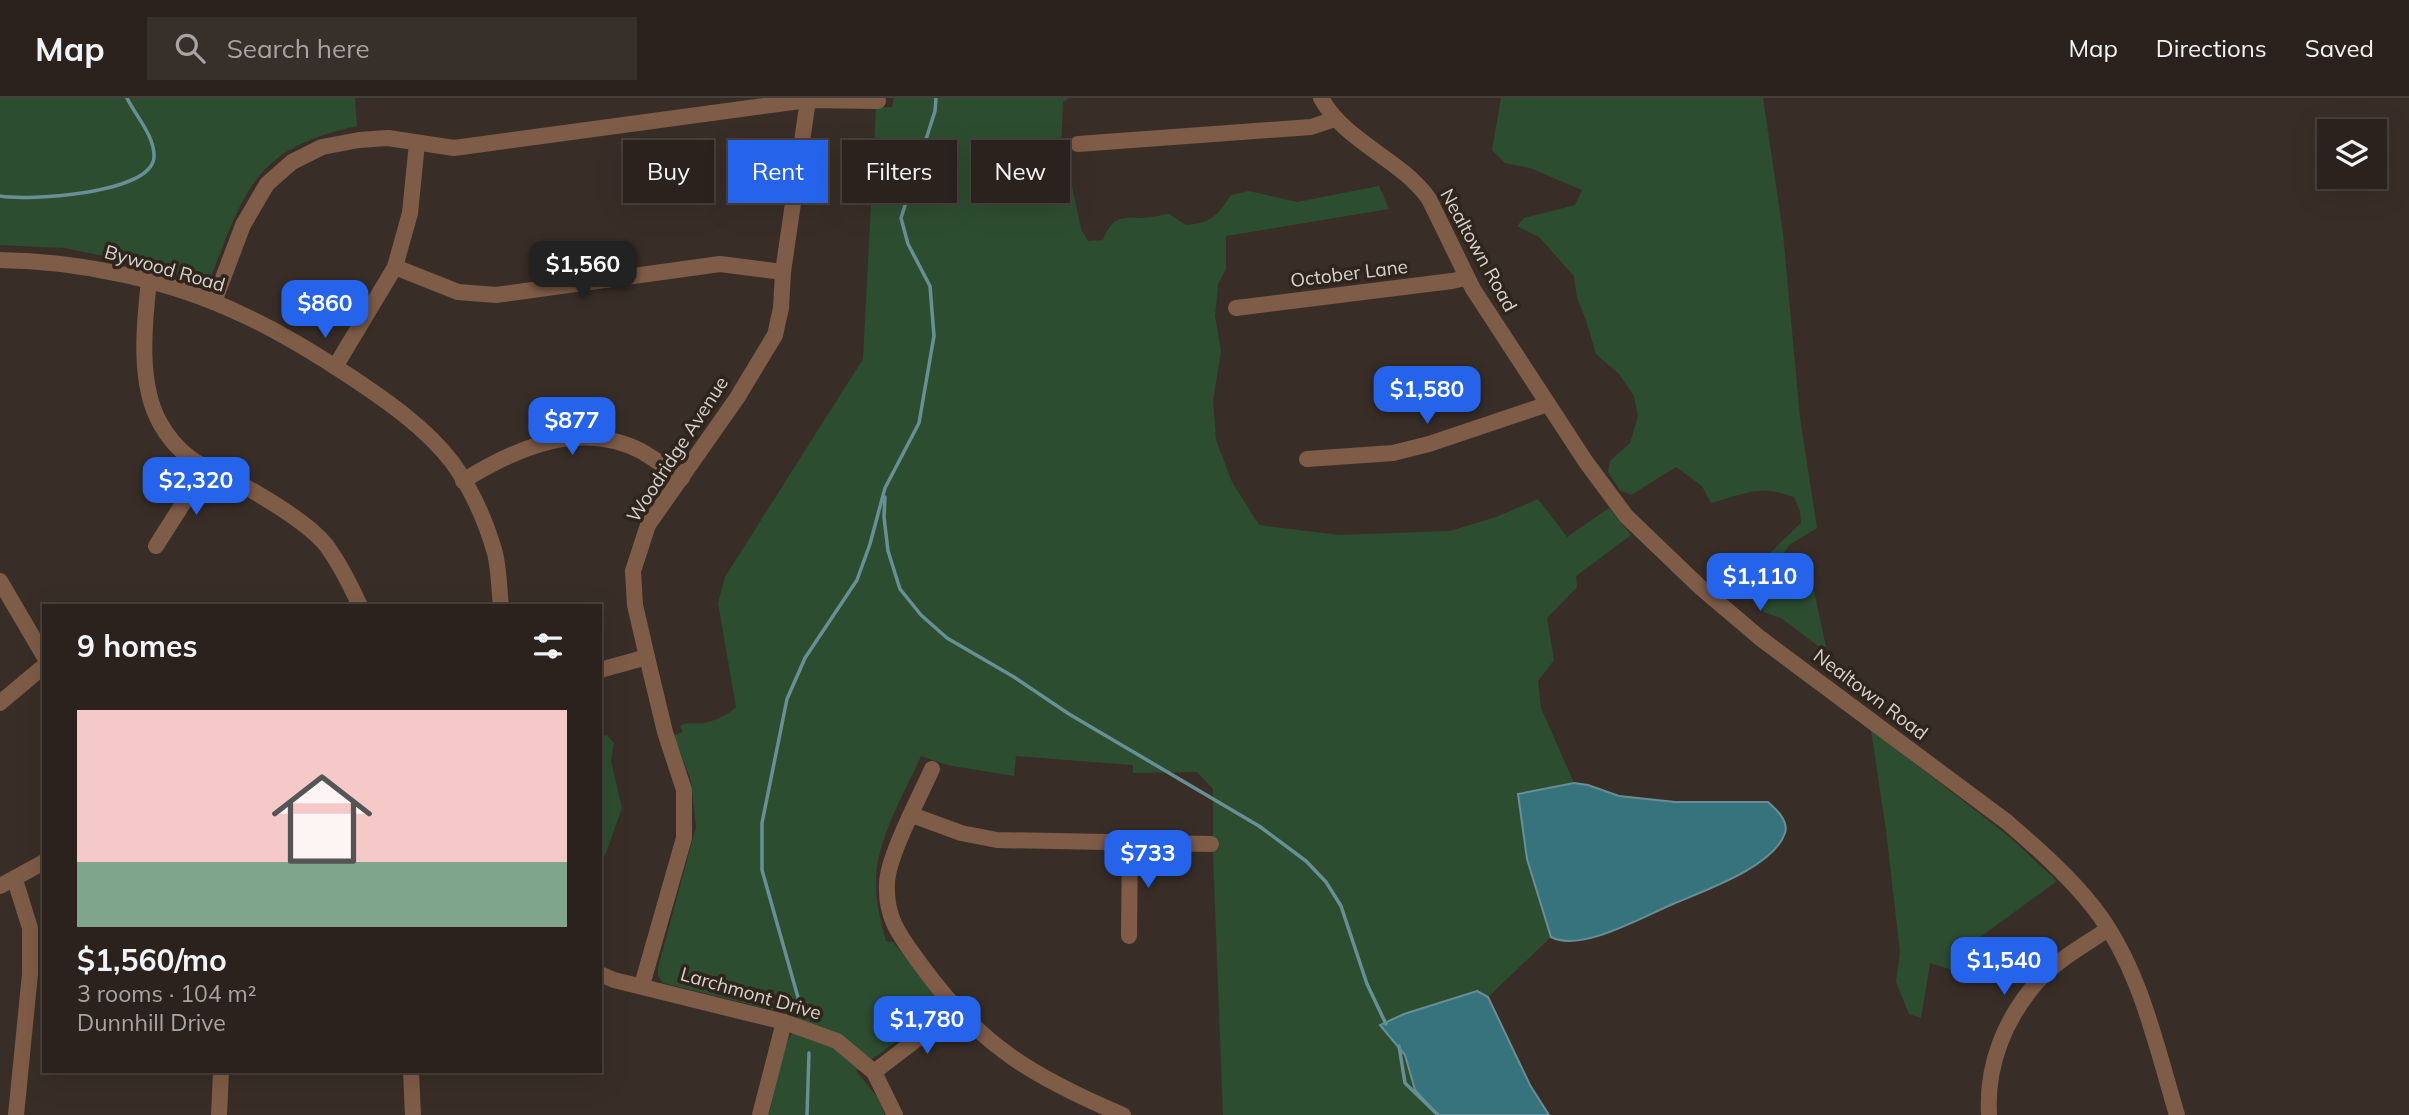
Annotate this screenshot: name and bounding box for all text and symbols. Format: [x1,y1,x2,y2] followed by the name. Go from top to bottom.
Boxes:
[147,17,637,80] search box
[35,28,105,69] text: Map
[171,29,209,67] icon: search
[227,32,370,65] text: Search here
[2068,33,2118,63] text: Map
[2156,33,2267,63] text: Directions
[2305,33,2374,63] text: Saved
[2317,119,2387,189] map controls
[2317,119,2387,189] button: layers
[623,140,714,203] chip: Buy
[728,140,828,203] chip: Rent
[842,140,957,203] chip: Filters
[971,140,1070,203] chip: New
[1435,184,1523,316] street label: Nealtown Road
[102,239,228,297] street label: Bywood Road
[526,242,640,301] pin: $1,560
[546,249,620,278] text: $1,560
[1289,254,1409,292] street label: October Lane
[284,280,366,340] pin: $860
[297,288,353,317] text: $860
[1370,366,1484,426] pin: $1,580
[621,372,733,526] street label: Woodridge Avenue
[1390,374,1464,403] text: $1,580
[531,398,613,457] pin: $877
[544,405,600,434] text: $877
[139,458,253,517] pin: $2,320
[159,465,233,494] text: $2,320
[1703,554,1817,613] pin: $1,110
[1723,561,1797,590] text: $1,110
[77,627,198,665] text: 9 homes
[529,627,567,665] icon: filters
[1809,643,1933,745] street label: Nealtown Road
[259,756,385,882] icon: home
[1107,830,1189,890] pin: $733
[1120,838,1176,867] text: $733
[1947,937,2061,997] pin: $1,540
[77,941,227,979] text: $1,560/mo
[1967,945,2041,974] text: $1,540
[678,961,824,1025] street label: Larchmont Drive
[77,979,257,1008] text: 3 rooms · 104 m²
[870,996,984,1056] pin: $1,780
[890,1004,964,1033] text: $1,780
[77,1008,226,1037] text: Dunnhill Drive

